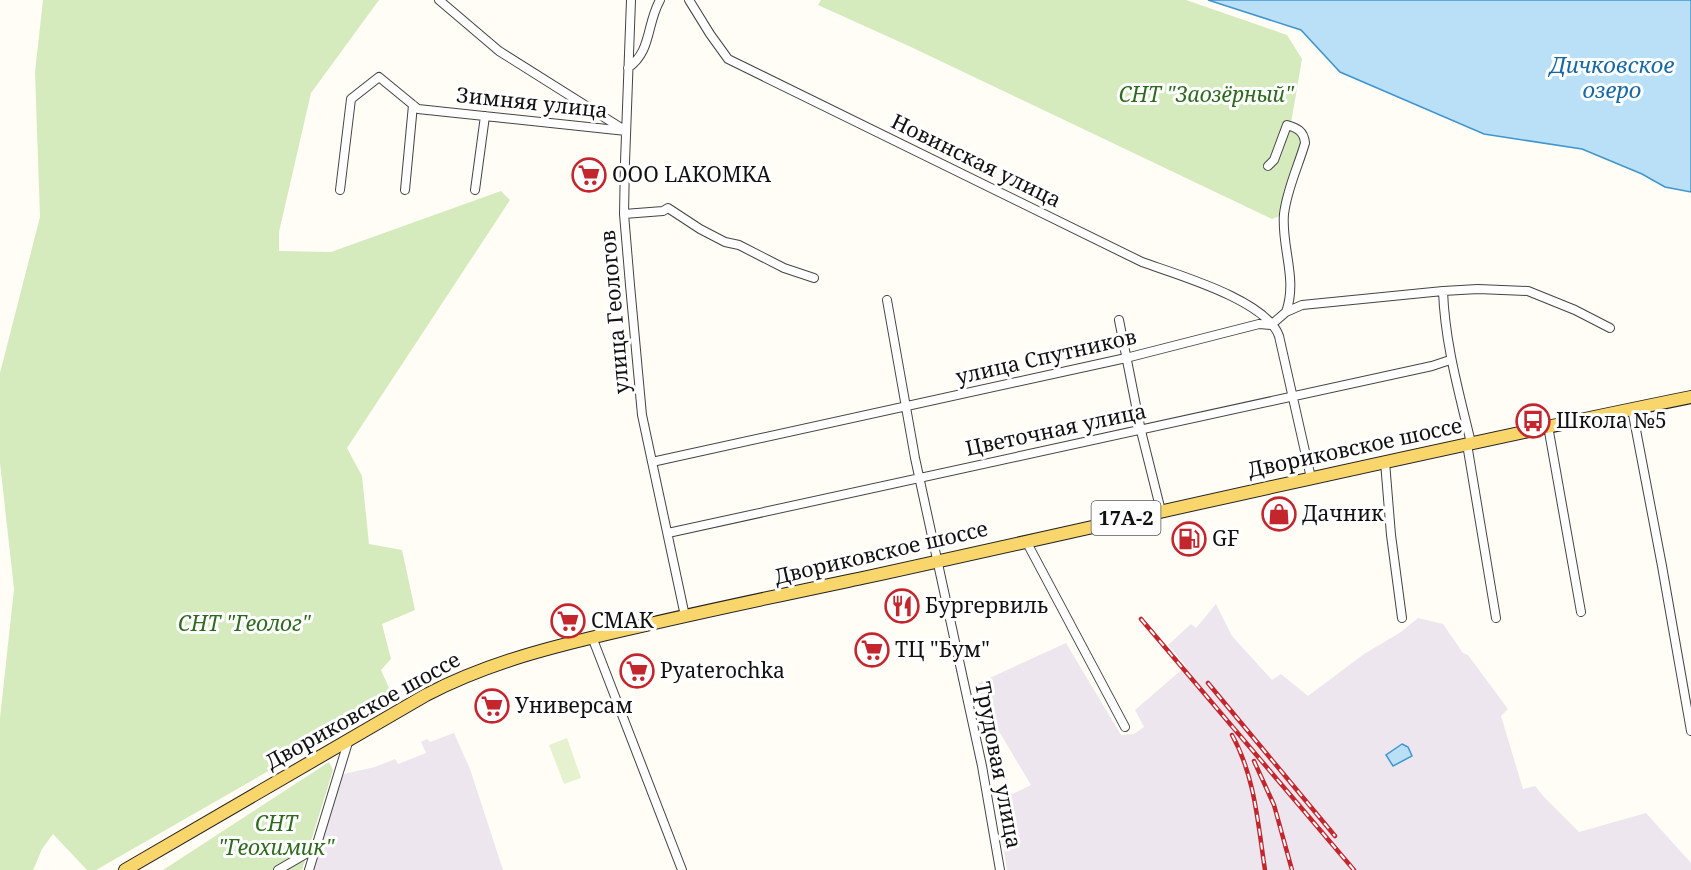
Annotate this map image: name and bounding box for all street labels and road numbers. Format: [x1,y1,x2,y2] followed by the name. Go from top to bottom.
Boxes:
[455,80,609,124] street label: Зимняя улица
[887,107,1066,213] street label: Новинская улица
[593,229,635,395] street label: улица Геологов
[953,322,1139,390] street label: улица Спутников
[963,396,1149,462] street label: Цветочная улица
[1245,411,1465,483] street label: Двориковское шоссе
[1092,501,1160,535] road number: 17А-2
[771,514,990,590] street label: Двориковское шоссе
[260,645,465,775] street label: Двориковское шоссе
[969,679,1029,851] street label: Трудовая улица

